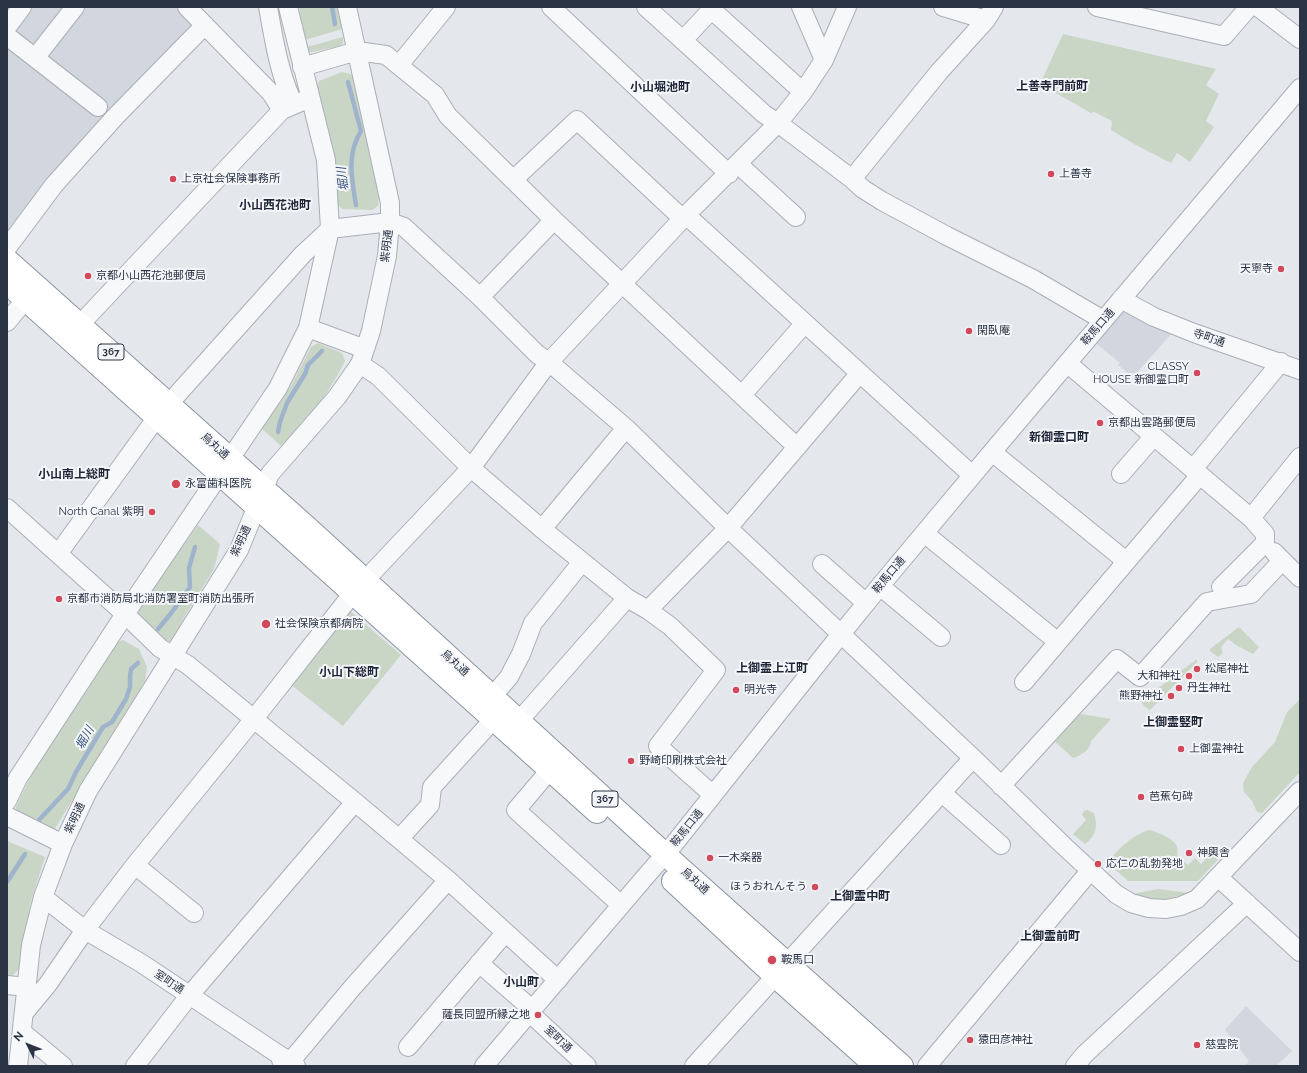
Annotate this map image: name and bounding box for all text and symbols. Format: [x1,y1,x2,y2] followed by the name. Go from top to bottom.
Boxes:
[1016,79,1088,93] district label: 上善寺門前町
[630,80,690,94] district label: 小山堀池町
[334,166,352,192] water label: 堀川
[1059,167,1092,181] place label: 上善寺
[1046,169,1056,179] marker: 上善寺
[181,172,280,186] place label: 上京社会保険事務所
[168,174,178,184] marker: 上京社会保険事務所
[239,198,311,212] district label: 小山西花池町
[378,229,396,263] street label: 紫明通
[1240,262,1273,276] place label: 天寧寺
[1276,264,1286,274] marker: 天寧寺
[96,269,206,283] place label: 京都小山西花池郵便局
[83,271,93,281] marker: 京都小山西花池郵便局
[1079,306,1117,348] street label: 鞍馬口通
[977,324,1010,338] place label: 閑臥庵
[964,326,974,336] marker: 閑臥庵
[1191,326,1227,350] street label: 寺町通
[98,344,124,360] road number: 367
[1093,360,1189,386] place label: CLASSY HOUSE 新御霊口町
[1192,368,1202,378] marker: CLASSY HOUSE 新御霊口町
[1108,416,1196,430] place label: 京都出雲路郵便局
[1095,418,1105,428] marker: 京都出雲路郵便局
[198,430,232,462] street label: 烏丸通
[1029,430,1089,444] district label: 新御霊口町
[38,467,110,481] district label: 小山南上総町
[185,477,251,491] place label: 永富歯科医院
[170,478,182,490] marker: 永富歯科医院
[59,505,144,519] place label: North Canal 紫明
[147,507,157,517] marker: North Canal 紫明
[228,523,254,559] street label: 紫明通
[870,554,908,596] street label: 鞍馬口通
[67,592,254,606] place label: 京都市消防局北消防署室町消防出張所
[54,594,64,604] marker: 京都市消防局北消防署室町消防出張所
[275,617,363,631] place label: 社会保険京都病院
[260,618,272,630] marker: 社会保険京都病院
[438,647,472,679] street label: 烏丸通
[736,661,808,675] district label: 上御霊上江町
[1205,662,1249,676] place label: 松尾神社
[1192,664,1202,674] marker: 松尾神社
[319,665,379,679] district label: 小山下総町
[1137,669,1181,683] place label: 大和神社
[1184,671,1194,681] marker: 大和神社
[1187,681,1231,695] place label: 丹生神社
[744,683,777,697] place label: 明光寺
[1174,683,1184,693] marker: 丹生神社
[731,685,741,695] marker: 明光寺
[1119,689,1163,703] place label: 熊野神社
[1166,691,1176,701] marker: 熊野神社
[1143,715,1203,729] district label: 上御霊竪町
[73,724,97,752] water label: 堀川
[1189,742,1244,756] place label: 上御霊神社
[1176,744,1186,754] marker: 上御霊神社
[639,754,727,768] place label: 野崎印刷株式会社
[626,756,636,766] marker: 野崎印刷株式会社
[1149,790,1193,804] place label: 芭蕉句碑
[592,791,618,807] road number: 367
[1136,792,1146,802] marker: 芭蕉句碑
[62,800,88,836] street label: 紫明通
[668,807,706,849] street label: 鞍馬口通
[1197,846,1230,860] place label: 神輿舎
[1184,848,1194,858] marker: 神輿舎
[718,851,762,865] place label: 一木楽器
[705,853,715,863] marker: 一木楽器
[1106,857,1183,871] place label: 応仁の乱勃発地
[1093,859,1103,869] marker: 応仁の乱勃発地
[678,865,712,897] street label: 烏丸通
[730,880,807,894] place label: ほうおれんそう
[810,882,820,892] marker: ほうおれんそう
[830,889,890,903] district label: 上御霊中町
[1020,929,1080,943] district label: 上御霊前町
[781,953,814,967] place label: 鞍馬口
[766,954,778,966] marker: 鞍馬口
[152,967,186,997] street label: 室町通
[503,975,539,989] district label: 小山町
[442,1008,530,1022] place label: 薩長同盟所縁之地
[533,1010,543,1020] marker: 薩長同盟所縁之地
[541,1023,575,1055] street label: 室町通
[8,1025,48,1065] north arrow
[11,1029,26,1044] text: N
[978,1033,1033,1047] place label: 猿田彦神社
[965,1035,975,1045] marker: 猿田彦神社
[1205,1038,1238,1052] place label: 慈雲院
[1192,1040,1202,1050] marker: 慈雲院

